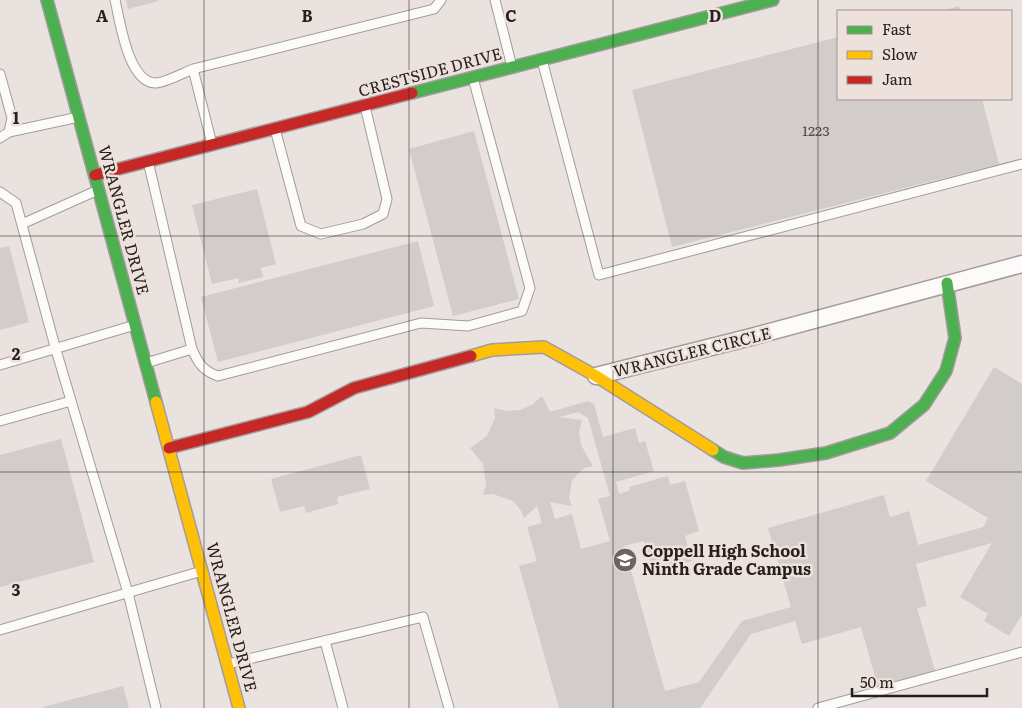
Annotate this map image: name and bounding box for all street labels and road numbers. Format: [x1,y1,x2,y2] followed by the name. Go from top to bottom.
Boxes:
[355,40,504,102] street label: CRESTSIDE DRIVE
[93,142,156,297] street label: WRANGLER DRIVE
[610,320,773,382] street label: WRANGLER CIRCLE
[201,539,264,694] street label: WRANGLER DRIVE

